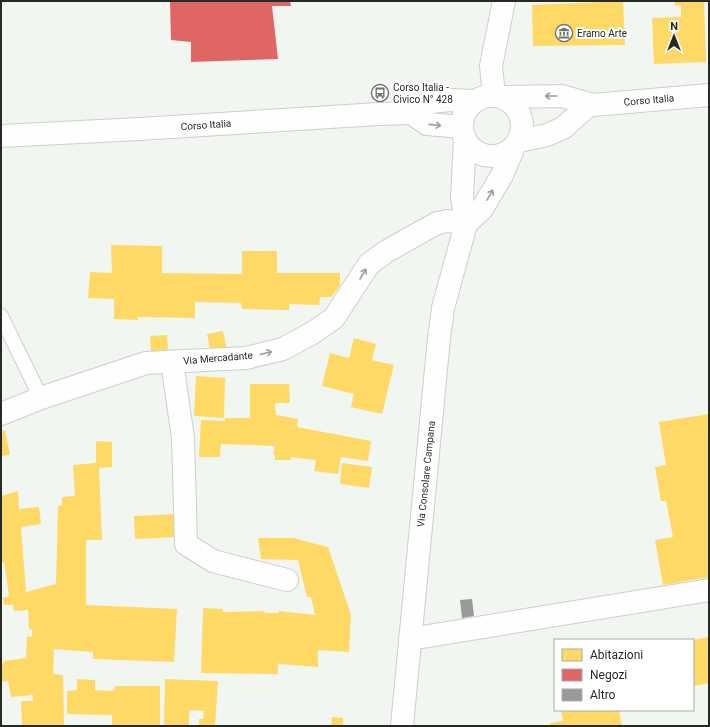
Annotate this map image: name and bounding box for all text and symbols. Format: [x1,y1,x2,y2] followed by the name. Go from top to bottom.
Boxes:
[654,16,694,56] north arrow
[670,20,678,33] text: N
[554,23,574,43] museum icon: Eramo Arte
[577,28,627,39] place label: Eramo Arte
[393,82,453,105] place label: Corso Italia - Civico N° 428
[370,83,390,103] bus stop icon: Corso Italia - Civico N° 428
[545,92,558,100] one-way arrow
[623,92,675,108] street label: Corso Italia
[180,118,232,132] street label: Corso Italia
[428,121,441,129] one-way arrow
[487,189,495,201] one-way arrow
[360,268,368,280] one-way arrow
[183,349,253,367] street label: Via Mercadante
[259,349,272,356] one-way arrow
[415,420,437,528] street label: Via Consolare Campana
[554,639,694,711] legend
[590,648,643,662] text: Abitazioni
[590,668,627,682] text: Negozi
[590,688,616,702] text: Altro

